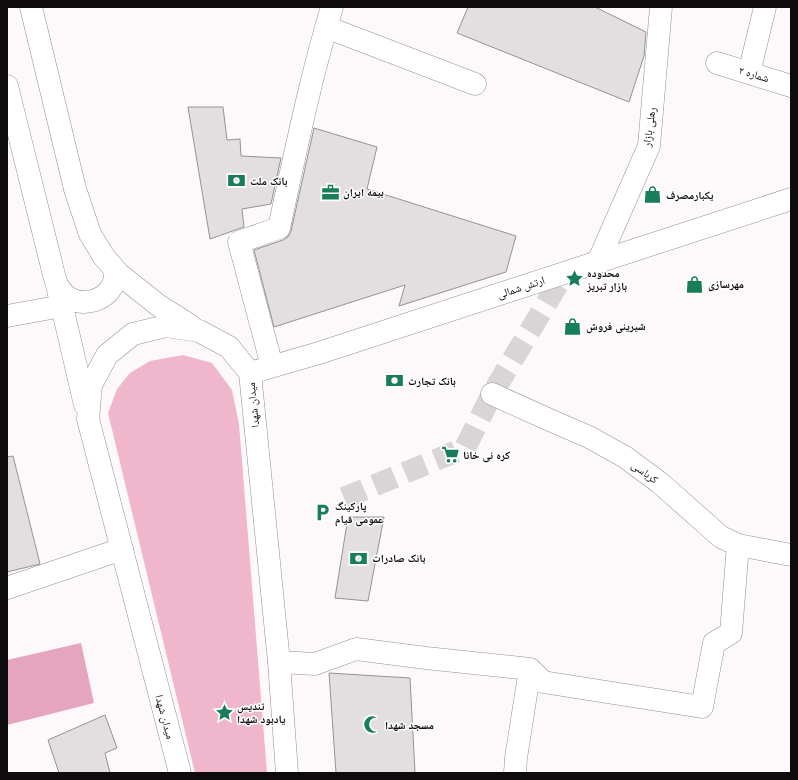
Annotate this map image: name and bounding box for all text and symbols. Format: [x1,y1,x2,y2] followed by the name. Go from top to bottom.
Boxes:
[737,63,771,85] street label: شماره ۲
[639,106,659,149] street label: رهلی بازار
[227,171,247,191] bank icon: بانک ملت
[250,174,288,188] place label: بانک ملت
[320,182,340,202] office icon: بیمه ایران
[343,185,384,200] place label: بیمه ایران
[643,185,663,205] shop icon: یکبارمصرف
[666,188,714,202] place label: یکبارمصرف
[586,266,627,293] place label: محدوده بازار تبریز
[564,269,584,289] place icon: محدوده بازار تبریز
[495,273,547,301] street label: ارتش شمالی
[685,274,705,294] shop icon: مهرسازی
[708,277,744,292] place label: مهرسازی
[563,316,583,336] shop icon: شیرینی فروش
[586,319,646,334] place label: شیرینی فروش
[385,371,405,391] bank icon: بانک تجارت
[408,374,456,388] place label: بانک تجارت
[244,382,262,428] street label: میدان شهدا
[440,445,460,465] supermarket icon: کره نی خانا
[463,448,510,463] place label: کره نی خانا
[629,458,661,487] street label: کرباسی
[335,499,384,527] place label: پارکینگ عمومی قیام
[312,502,332,522] parking icon: پارکینگ عمومی قیام
[349,548,369,568] bank icon: بانک صادرات
[372,551,426,565] place label: بانک صادرات
[152,693,178,741] street label: میدان شهدا
[237,699,286,726] place label: تندیس یادبود شهدا
[214,702,234,722] place icon: تندیس یادبود شهدا
[362,715,382,735] mosque icon: مسجد شهدا
[385,718,434,732] place label: مسجد شهدا

